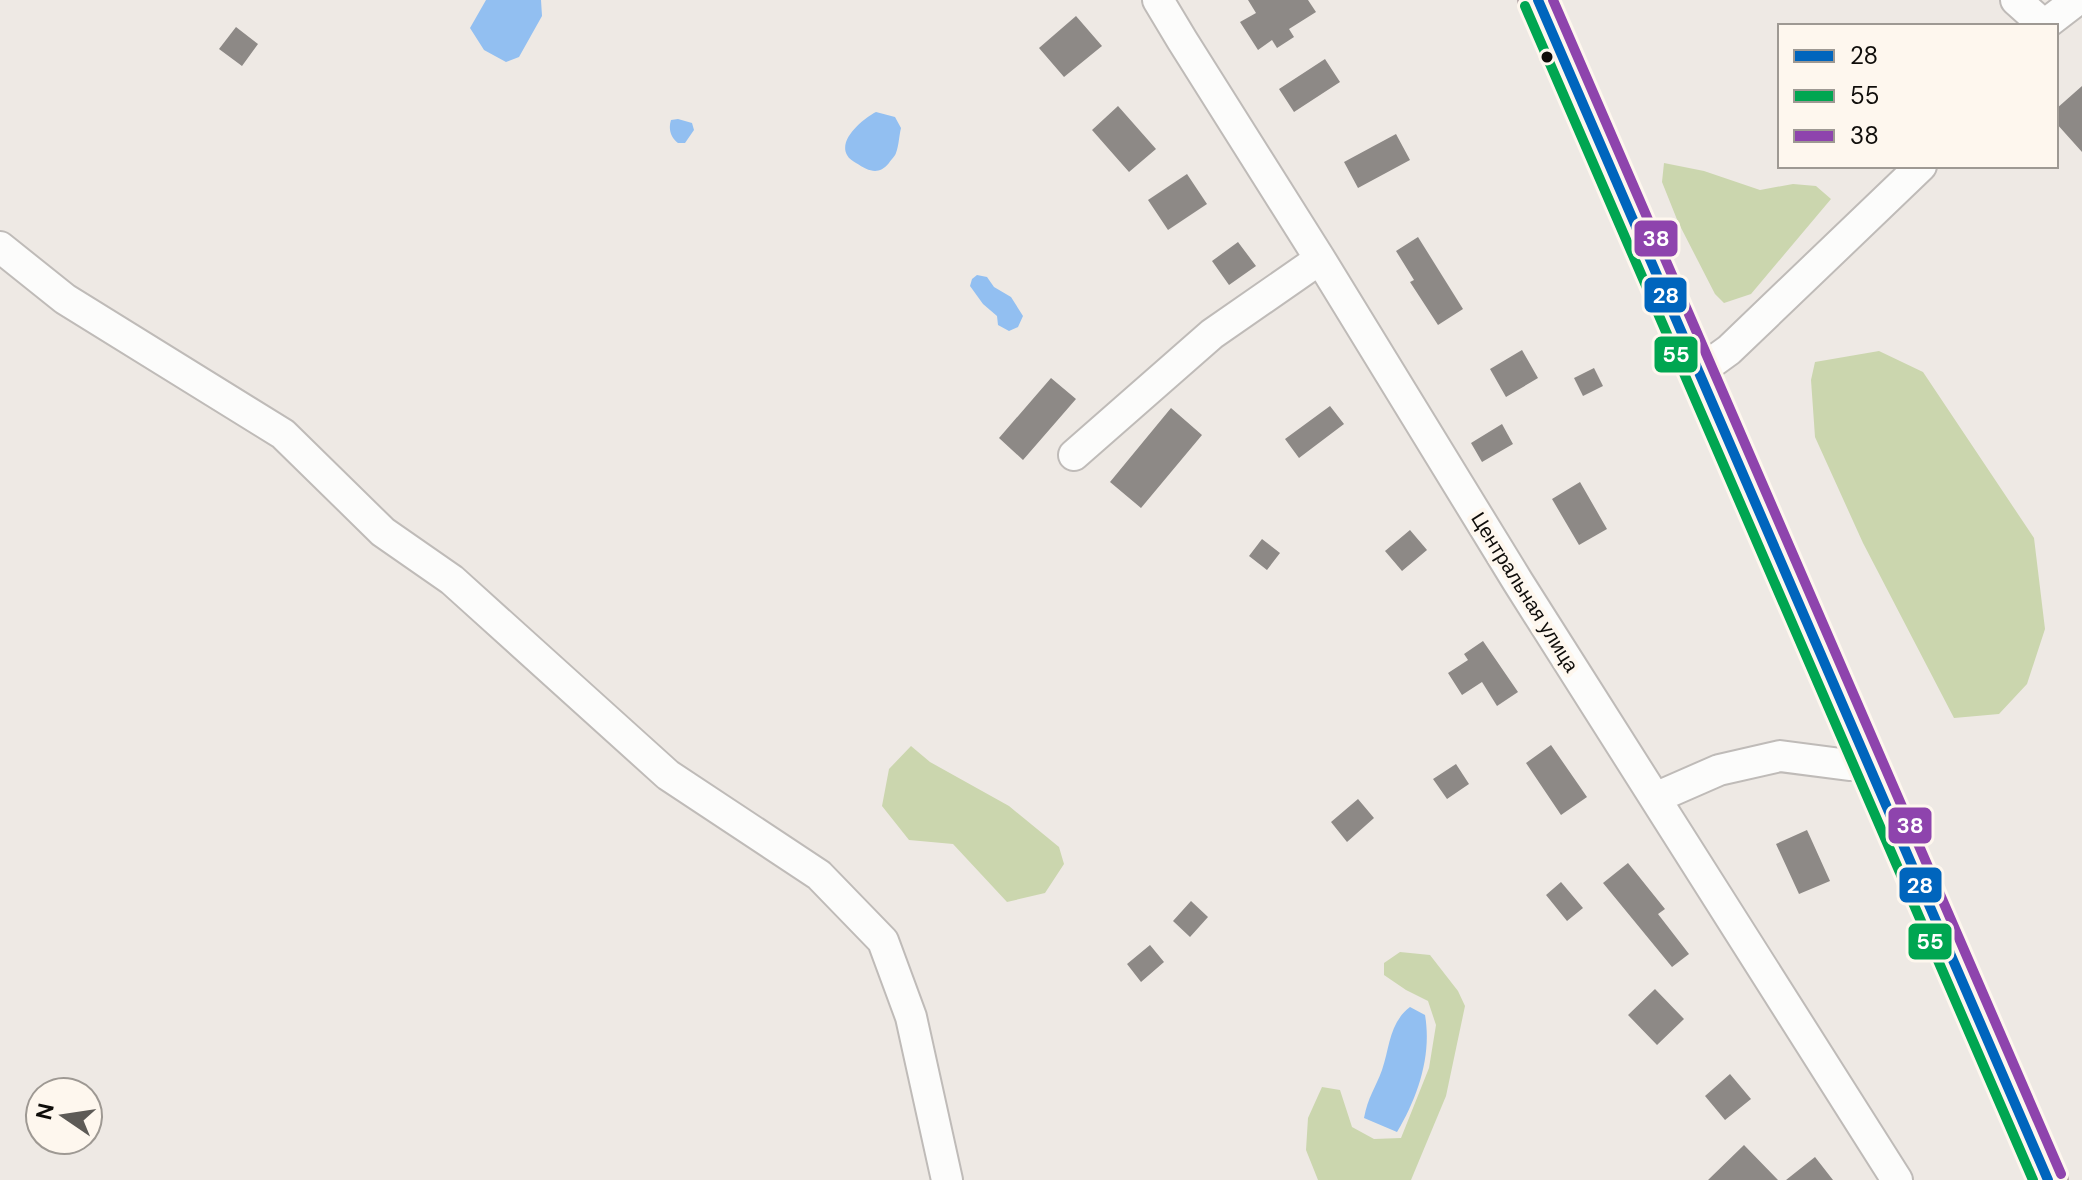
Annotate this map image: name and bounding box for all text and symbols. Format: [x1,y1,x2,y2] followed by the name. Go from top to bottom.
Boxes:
[1778,24,2058,168] legend
[1850,40,1878,71] text: 28
[1539,49,1555,65] unlabelled marker
[1850,80,1879,111] text: 55
[1850,120,1879,151] text: 38
[1633,219,1679,258] line badge: 38
[1642,224,1670,253] text: 38
[1643,276,1688,314] line badge: 28
[1653,281,1679,310] text: 28
[1653,335,1699,374] line badge: 55
[1662,340,1690,369] text: 55
[1465,507,1585,678] street label: Центральная улица
[1887,806,1933,845] line badge: 38
[1896,811,1924,840] text: 38
[1898,866,1943,904] line badge: 28
[1907,871,1933,900] text: 28
[1907,922,1953,961] line badge: 55
[1916,927,1944,956] text: 55
[24,1076,104,1156] north arrow
[29,1101,61,1123] text: N

